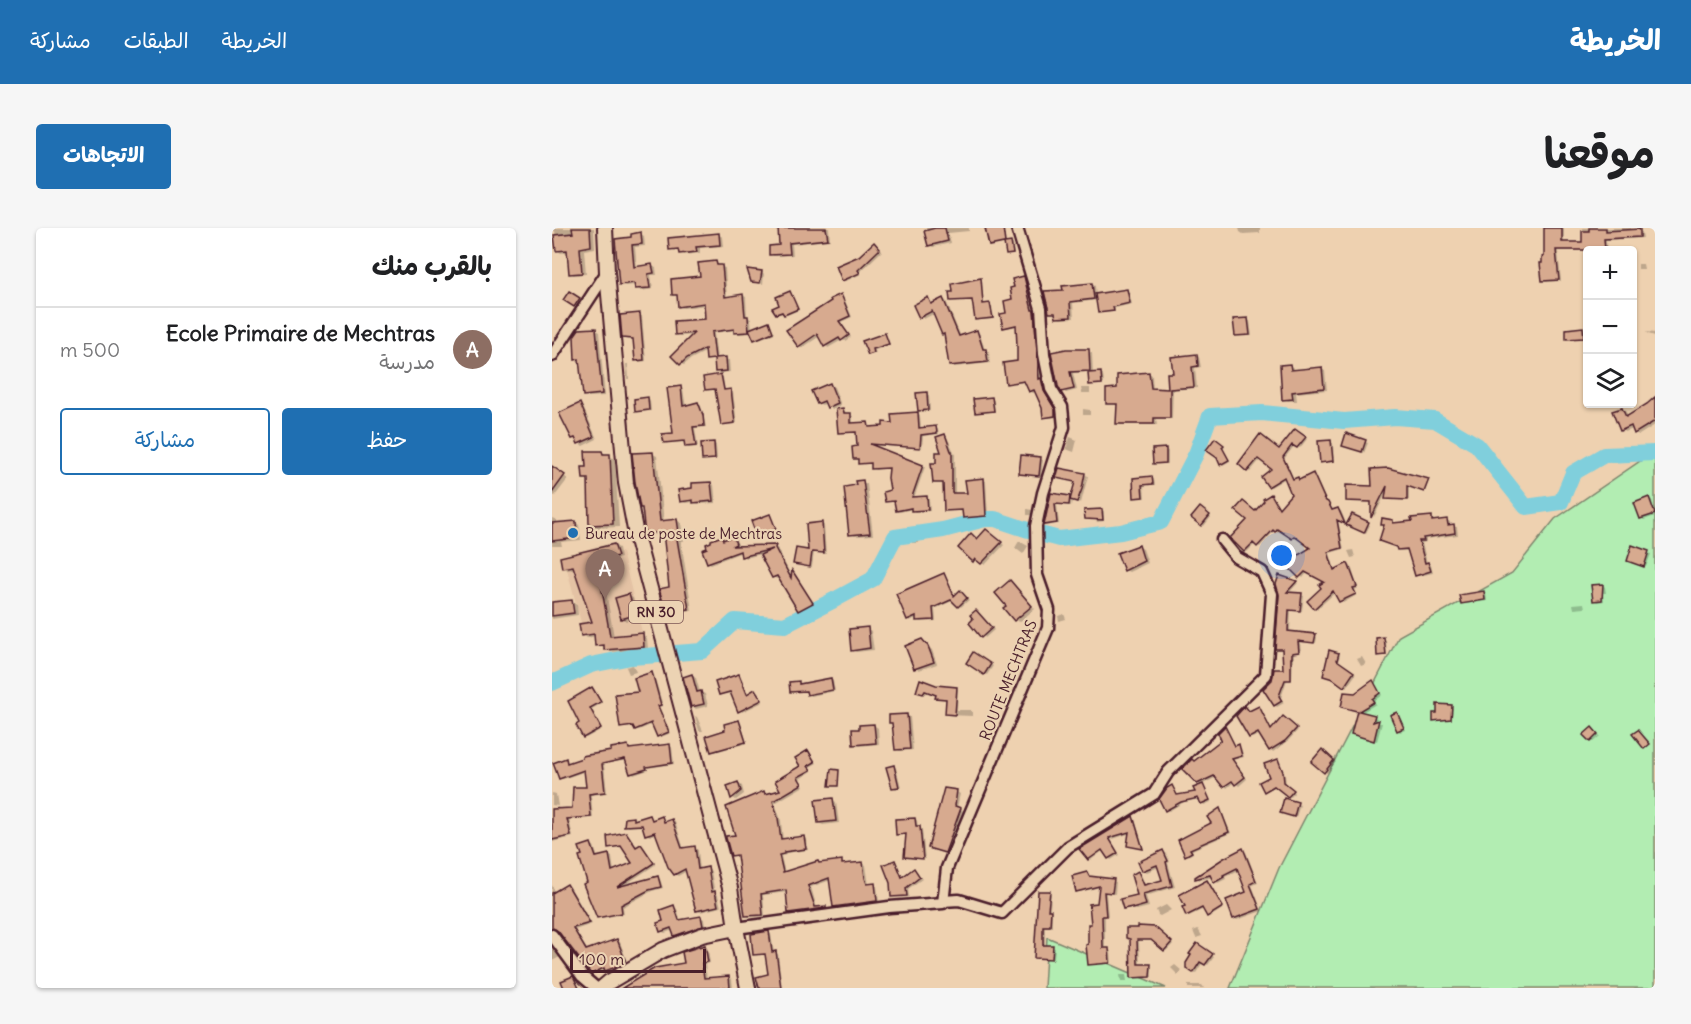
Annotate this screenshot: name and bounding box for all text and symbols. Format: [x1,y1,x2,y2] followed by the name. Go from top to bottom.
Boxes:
[1570,22,1661,58] text: الخريطة
[30,27,91,54] text: مشاركة
[124,27,189,54] text: الطبقات
[222,27,287,54] text: الخريطة
[36,124,171,189] button: الاتجاهات
[1544,127,1655,179] text: موقعنا
[1583,246,1637,408] map controls
[1583,246,1637,300] button: +
[372,249,492,282] text: بالقرب منك
[1583,300,1637,354] button: −
[166,319,435,347] text: Ecole Primaire de Mechtras
[60,337,120,362] text: 500 m
[466,337,479,362] text: A
[379,349,435,374] text: مدرسة
[1583,354,1637,408] button: layers
[60,408,270,475] button: مشاركة
[282,408,492,475] button: حفظ
[585,524,782,543] place label: Bureau de poste de Mechtras
[566,526,580,540] marker: Bureau de poste de Mechtras
[1267,541,1296,570] your location
[586,550,624,599] pin: A
[629,601,683,623] road number: RN 30
[975,617,1041,743] street label: ROUTE MECHTRAS
[570,946,706,974] scale bar
[579,949,624,969] text: 100 m

